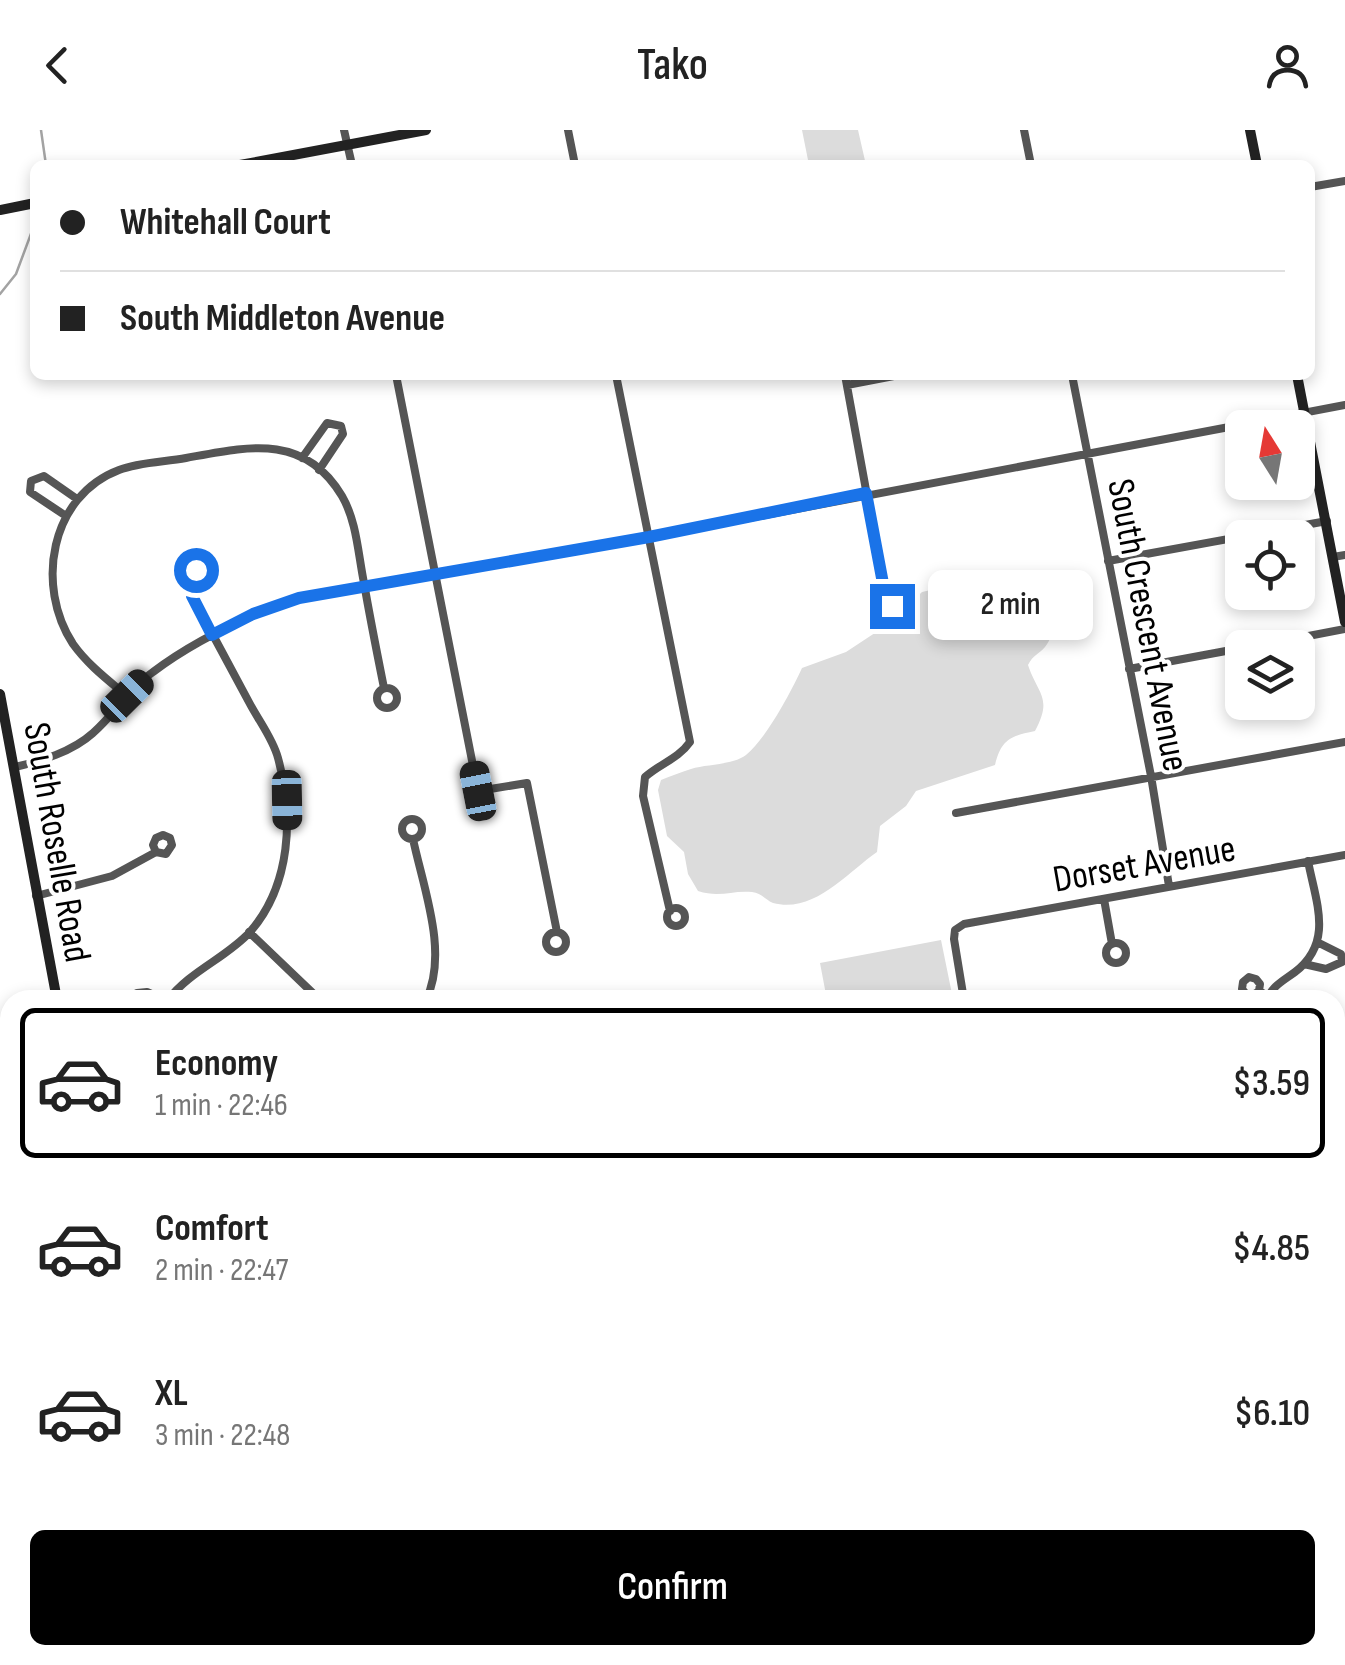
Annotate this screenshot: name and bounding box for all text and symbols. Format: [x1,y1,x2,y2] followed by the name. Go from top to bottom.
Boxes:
[30,38,85,93] icon: back
[637,38,708,93] text: Tako
[1260,38,1315,93] icon: person
[120,200,331,245] text: Whitehall Court
[120,296,445,341] text: South Middleton Avenue
[1225,410,1315,500] north arrow
[1225,410,1315,720] map controls
[1097,475,1198,775] street label: South Crescent Avenue
[1225,520,1315,610] button: locate
[174,548,219,593] route start
[927,571,1092,641] callout: 2 min
[870,584,915,629] route end
[981,585,1040,624] text: 2 min
[1225,630,1315,720] button: layers
[95,664,159,728] car
[13,719,100,966] street label: South Roselle Road
[458,759,498,823] car
[271,770,303,830] car
[1050,826,1239,903] street label: Dorset Avenue
[35,1038,125,1128] icon: car
[155,1041,278,1086] text: Economy
[1233,1061,1310,1106] text: $3.59
[155,1086,288,1125] text: 1 min · 22:46
[35,1203,125,1293] icon: car
[155,1206,269,1251] text: Comfort
[1232,1226,1310,1271] text: $4.85
[155,1251,288,1290] text: 2 min · 22:47
[35,1368,125,1458] icon: car
[155,1371,188,1416] text: XL
[1234,1391,1310,1436] text: $6.10
[155,1416,290,1455] text: 3 min · 22:48
[30,1530,1315,1645] button: Confirm

